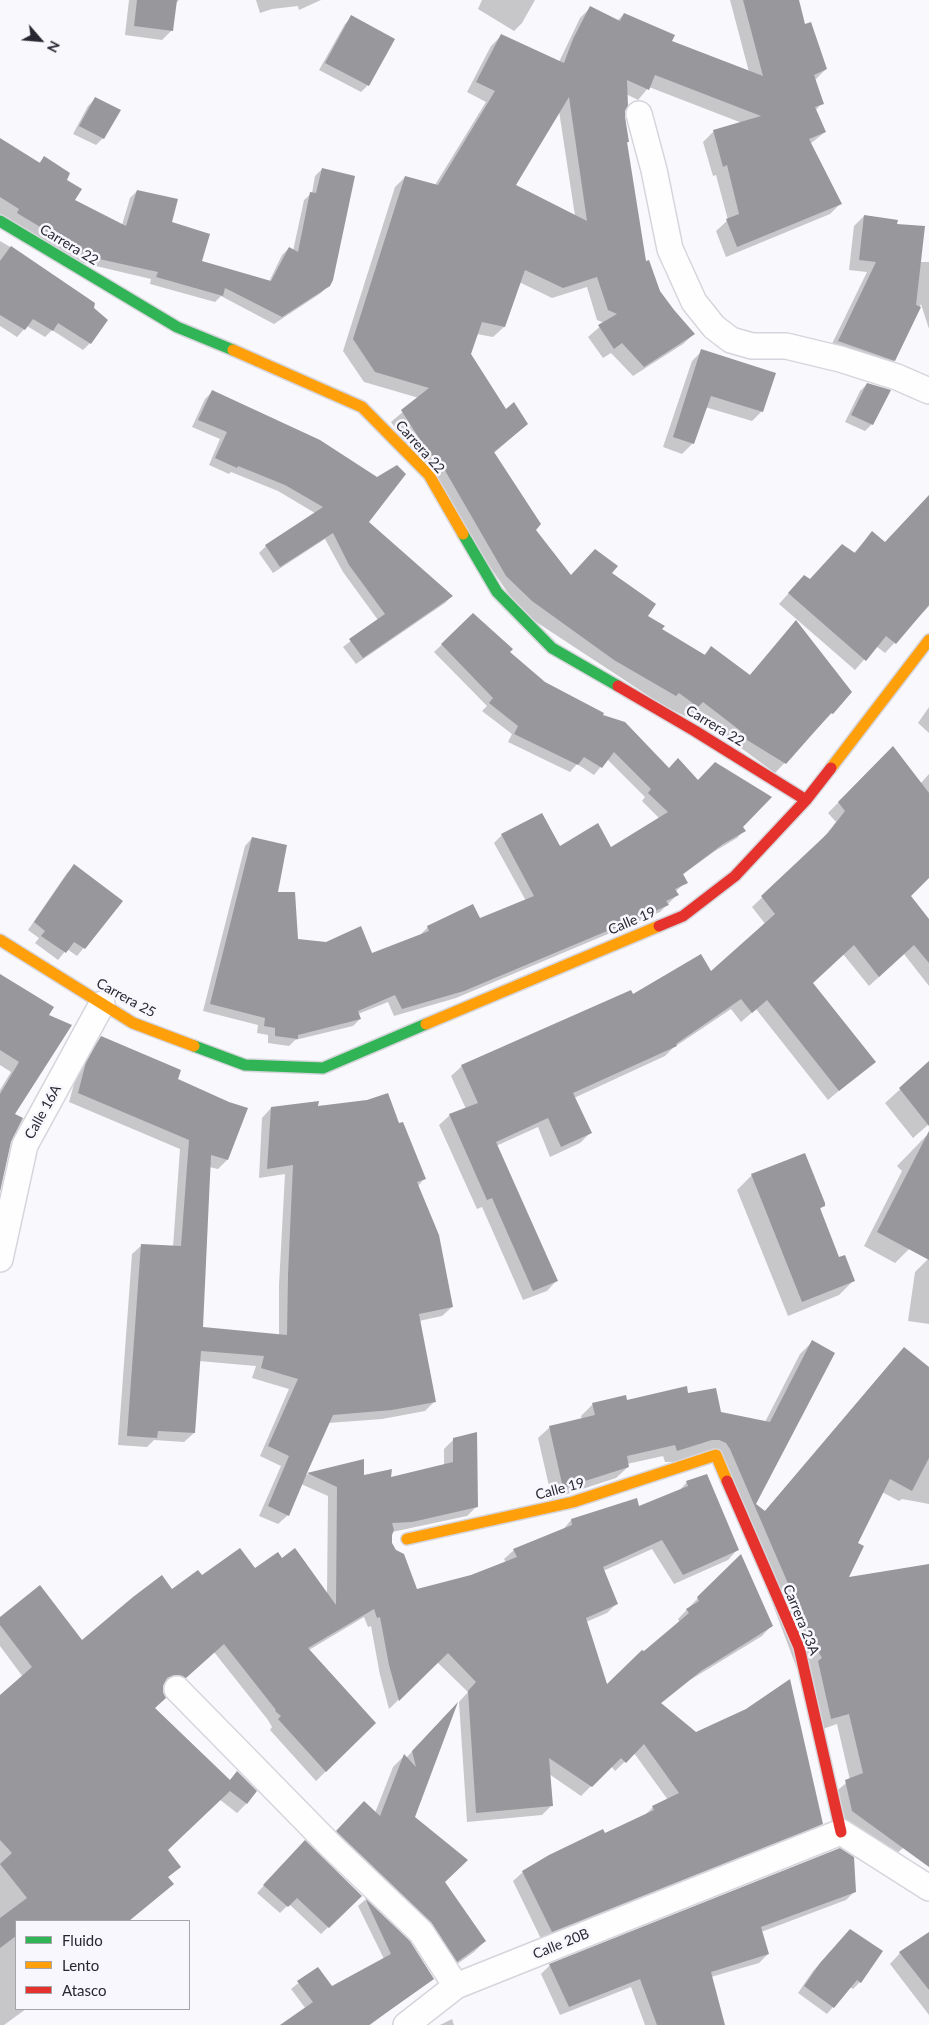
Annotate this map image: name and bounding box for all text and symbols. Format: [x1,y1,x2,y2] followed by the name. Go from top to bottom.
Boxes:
[15,15,65,65] north arrow
[44,38,64,56] text: N
[37,221,101,269] street label: Carrera 22
[392,417,448,477] street label: Carrera 22
[683,702,747,750] street label: Carrera 22
[606,903,658,939] street label: Calle 19
[93,975,159,1021] street label: Carrera 25
[21,1082,65,1142] street label: Calle 16A
[534,1474,586,1504] street label: Calle 19
[779,1582,823,1658] street label: Carrera 23A
[15,1920,190,2010] legend
[530,1925,592,1963] street label: Calle 20B
[62,1931,103,1949] text: Fluido
[62,1956,99,1974] text: Lento
[62,1981,107,1999] text: Atasco

